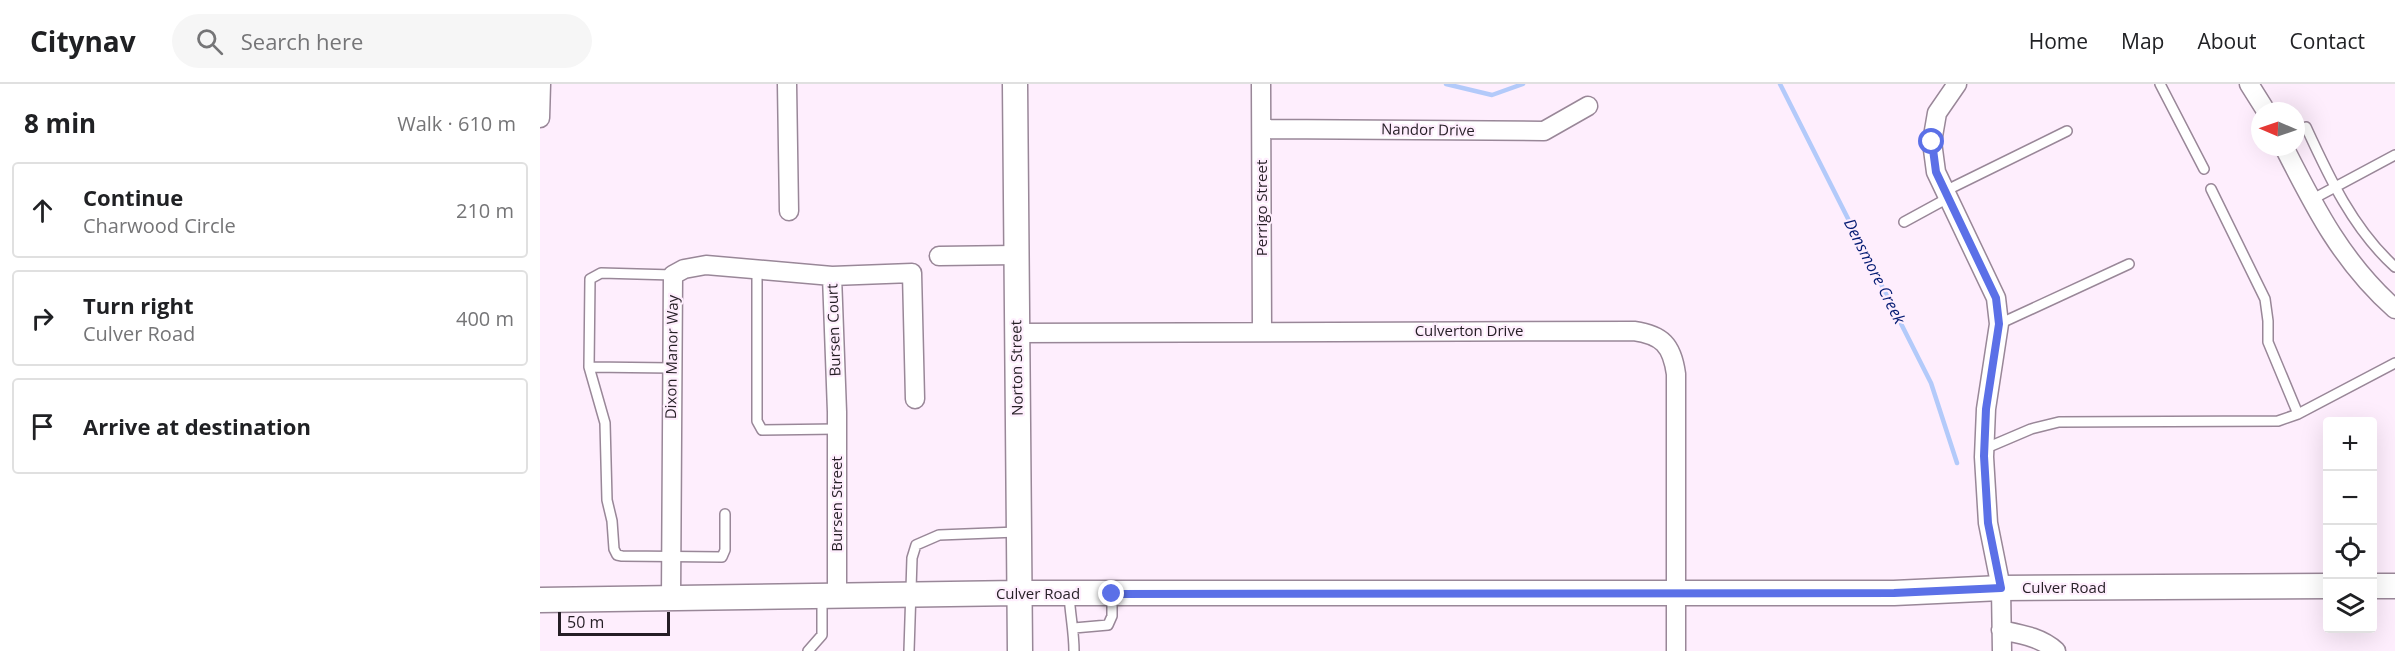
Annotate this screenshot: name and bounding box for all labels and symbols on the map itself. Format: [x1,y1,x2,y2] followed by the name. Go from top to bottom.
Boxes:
[2251,102,2305,156] north arrow
[1381,118,1475,140] street label: Nandor Drive
[1918,128,1944,154] route start
[1251,160,1271,256] street label: Perrigo Street
[1839,214,1912,329] water label: Densmore Creek
[821,283,845,377] street label: Bursen Court
[660,294,682,419] street label: Dixon Manor Way
[1005,320,1027,416] street label: Norton Street
[1415,320,1523,340] street label: Culverton Drive
[826,456,846,552] street label: Bursen Street
[2022,577,2106,597] street label: Culver Road
[1098,580,1124,606] route end
[996,583,1080,603] street label: Culver Road
[558,609,670,636] scale bar

